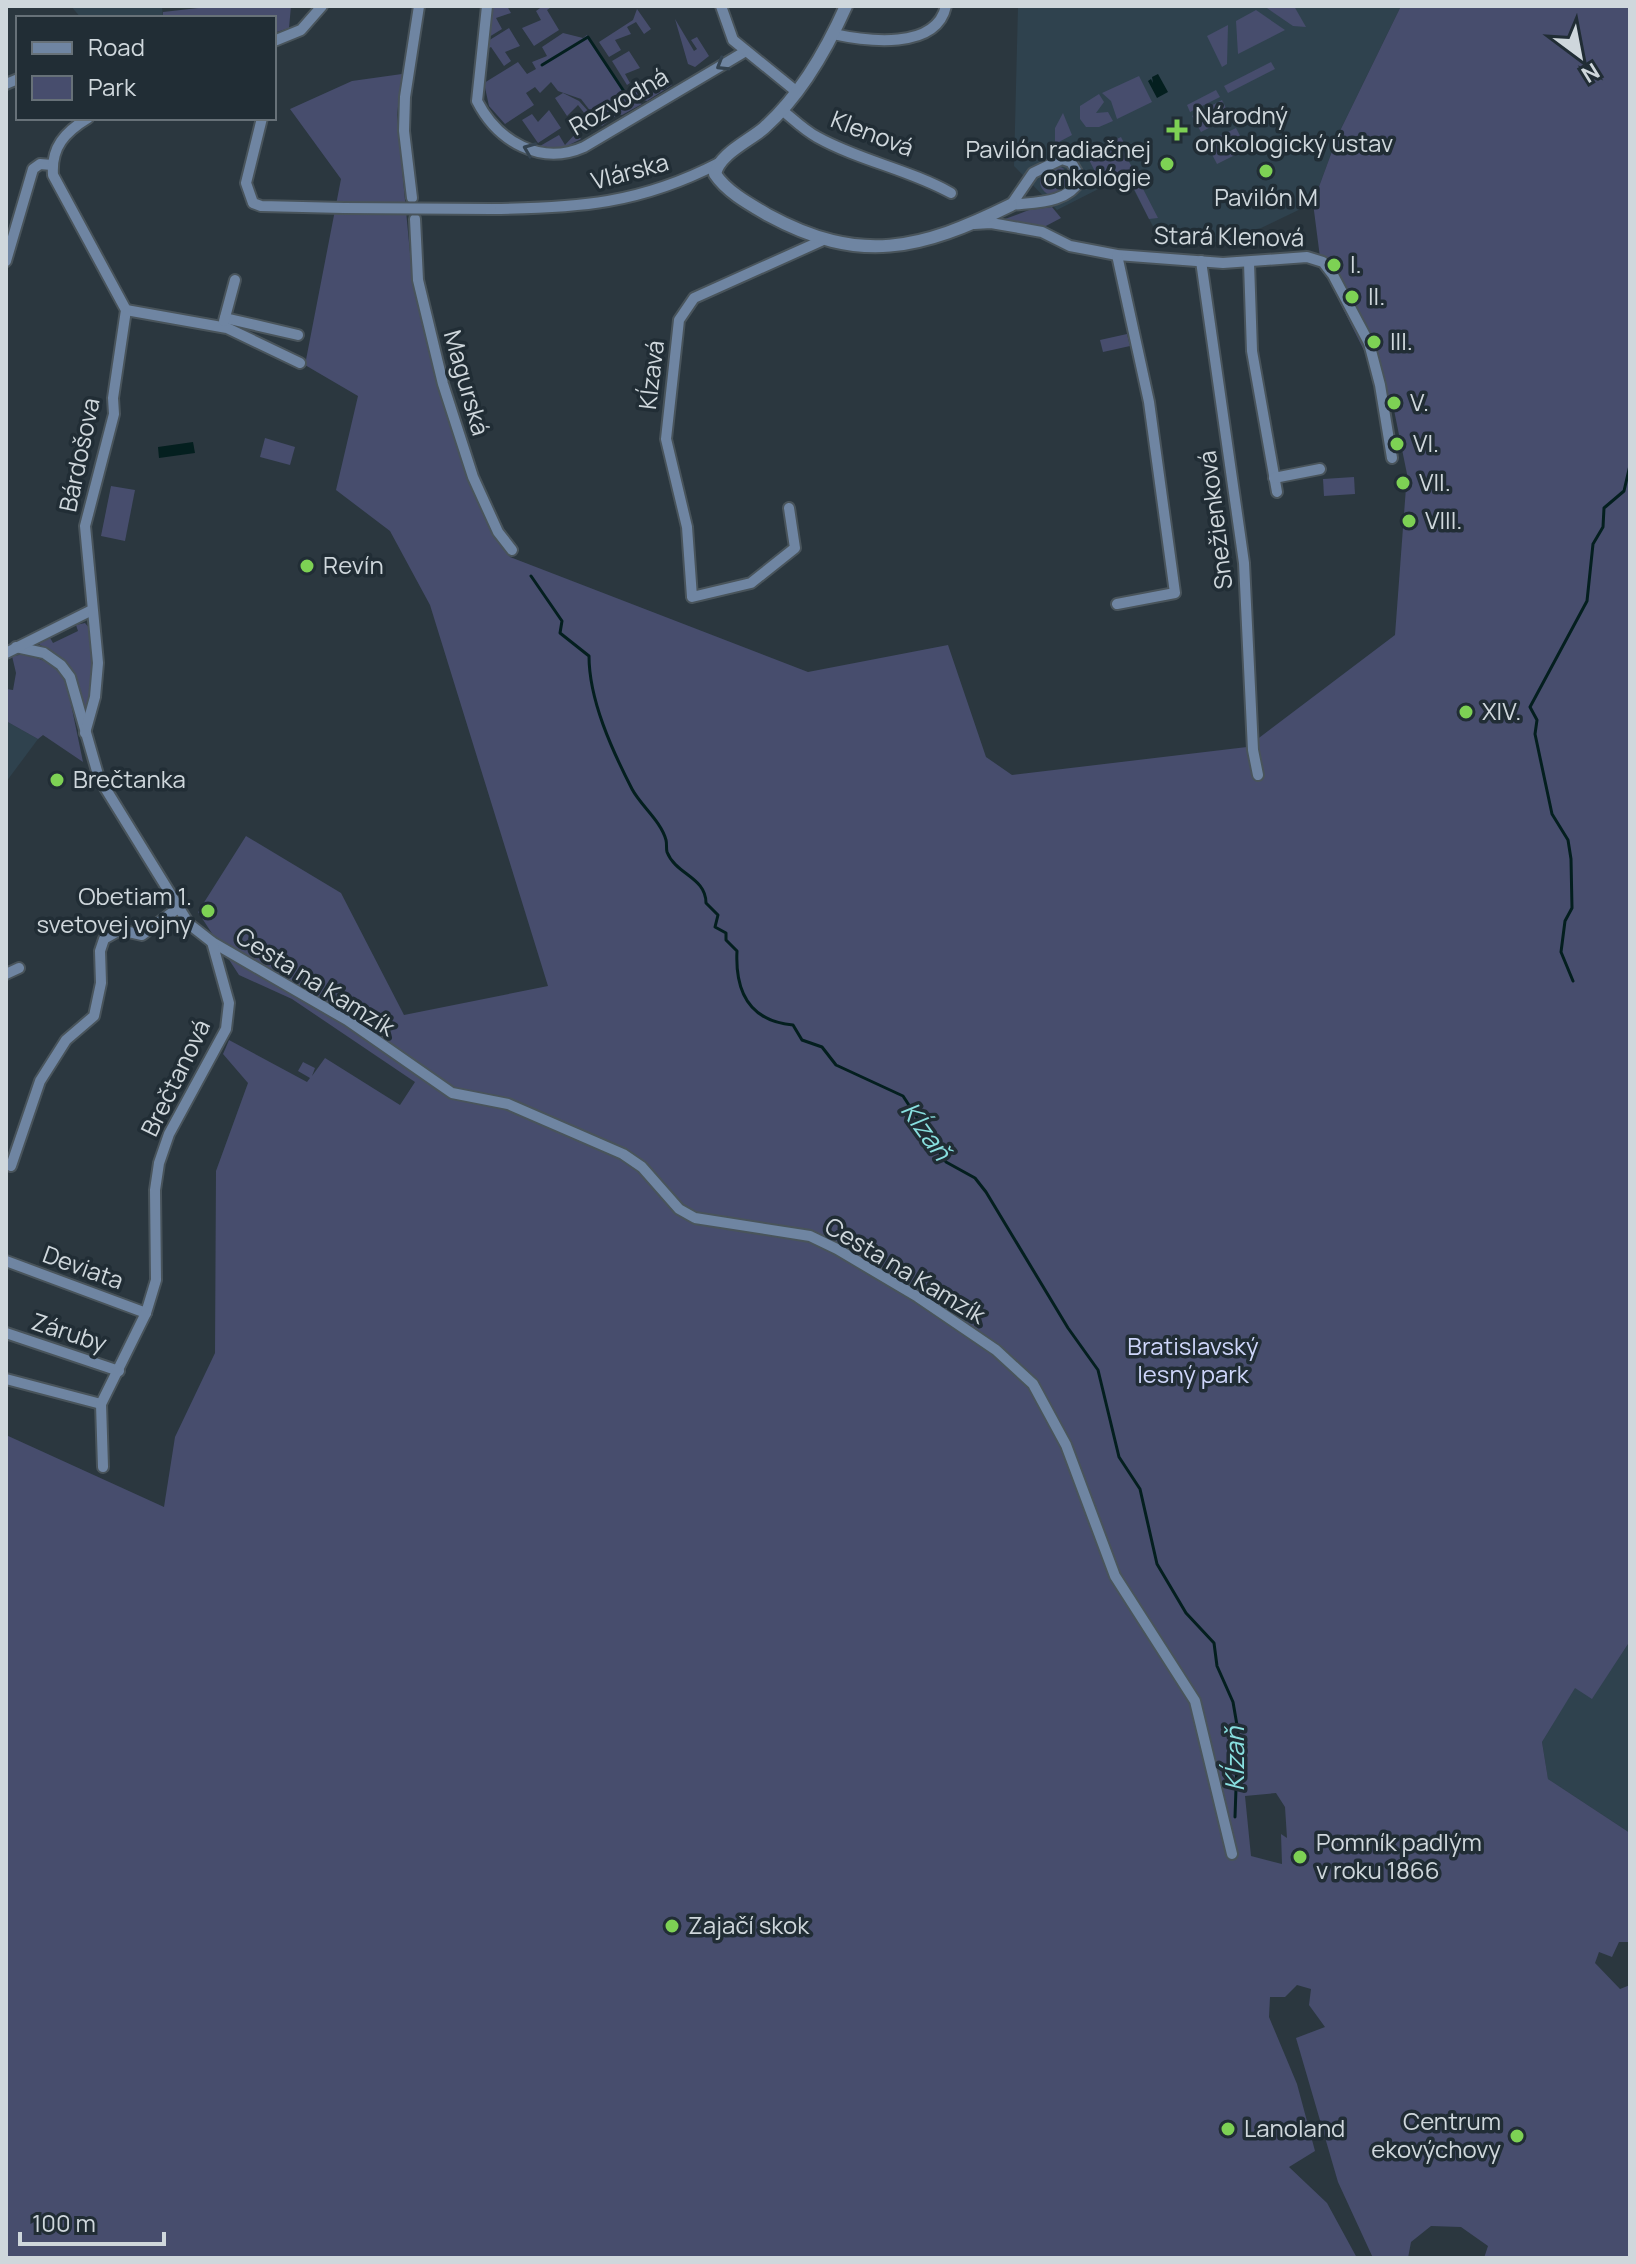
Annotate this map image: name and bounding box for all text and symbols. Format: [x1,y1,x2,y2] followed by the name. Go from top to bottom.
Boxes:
[16,16,276,120] legend
[1540,16,1620,96] north arrow
[88,30,145,63] text: Road
[716,55,731,71] one-way arrow
[1576,56,1605,90] text: N
[563,59,674,142] street label: Rozvodná
[88,70,137,103] text: Park
[1195,98,1393,159] place label: Národný onkologický ústav
[826,102,919,163] street label: Klenová
[1166,119,1188,141] marker: Národný onkologický ústav
[965,132,1151,193] place label: Pavilón radiačnej onkológie
[523,142,537,159] one-way arrow
[587,144,672,197] street label: Vlárska
[1158,155,1176,173] marker: Pavilón radiačnej onkológie
[1257,162,1275,180] marker: Pavilón M
[1214,180,1318,213] place label: Pavilón M
[1154,218,1304,253] street label: Stará Klenová
[1350,247,1362,280] place label: I.
[1325,256,1343,274] marker: I.
[1368,279,1385,312] place label: II.
[1343,288,1361,306] marker: II.
[1390,324,1413,357] place label: III.
[437,326,498,439] street label: Magurská
[1365,333,1383,351] marker: III.
[630,338,671,411] street label: Kĺzavá
[1410,385,1429,418] place label: V.
[1385,394,1403,412] marker: V.
[50,395,107,515] street label: Bárdošova
[1413,426,1439,459] place label: VI.
[1388,435,1406,453] marker: VI.
[1190,449,1239,591] street label: Snežienková
[1419,465,1451,498] place label: VII.
[1394,474,1412,492] marker: VII.
[1425,503,1462,536] place label: VIII.
[1400,512,1418,530] marker: VIII.
[323,548,384,581] place label: Revín
[298,557,316,575] marker: Revín
[1482,694,1521,727] place label: XIV.
[1457,703,1475,721] marker: XIV.
[73,762,186,795] place label: Brečtanka
[48,771,66,789] marker: Brečtanka
[36,879,192,940] place label: Obetiam 1. svetovej vojny
[199,902,217,920] marker: Obetiam 1. svetovej vojny
[230,918,403,1044] street label: Cesta na Kamzík
[132,1013,217,1141] street label: Brečtanová
[893,1094,961,1168] water label: Kĺzaň
[819,1209,993,1331] street label: Cesta na Kamzík
[39,1237,129,1296] street label: Deviata
[28,1304,112,1359] street label: Záruby
[1127,1329,1259,1390] park label: Bratislavský lesný park
[1216,1725,1252,1791] water label: Kĺzaň
[1316,1825,1482,1886] place label: Pomník padlým v roku 1866
[1291,1848,1309,1866] marker: Pomník padlým v roku 1866
[688,1908,810,1941] place label: Zajačí skok
[663,1917,681,1935] marker: Zajačí skok
[1371,2104,1501,2165] place label: Centrum ekovýchovy
[1244,2111,1345,2144] place label: Lanoland
[1219,2120,1237,2138] marker: Lanoland
[1508,2127,1526,2145] marker: Centrum ekovýchovy
[20,2196,164,2246] scale bar
[32,2206,96,2239] text: 100 m

